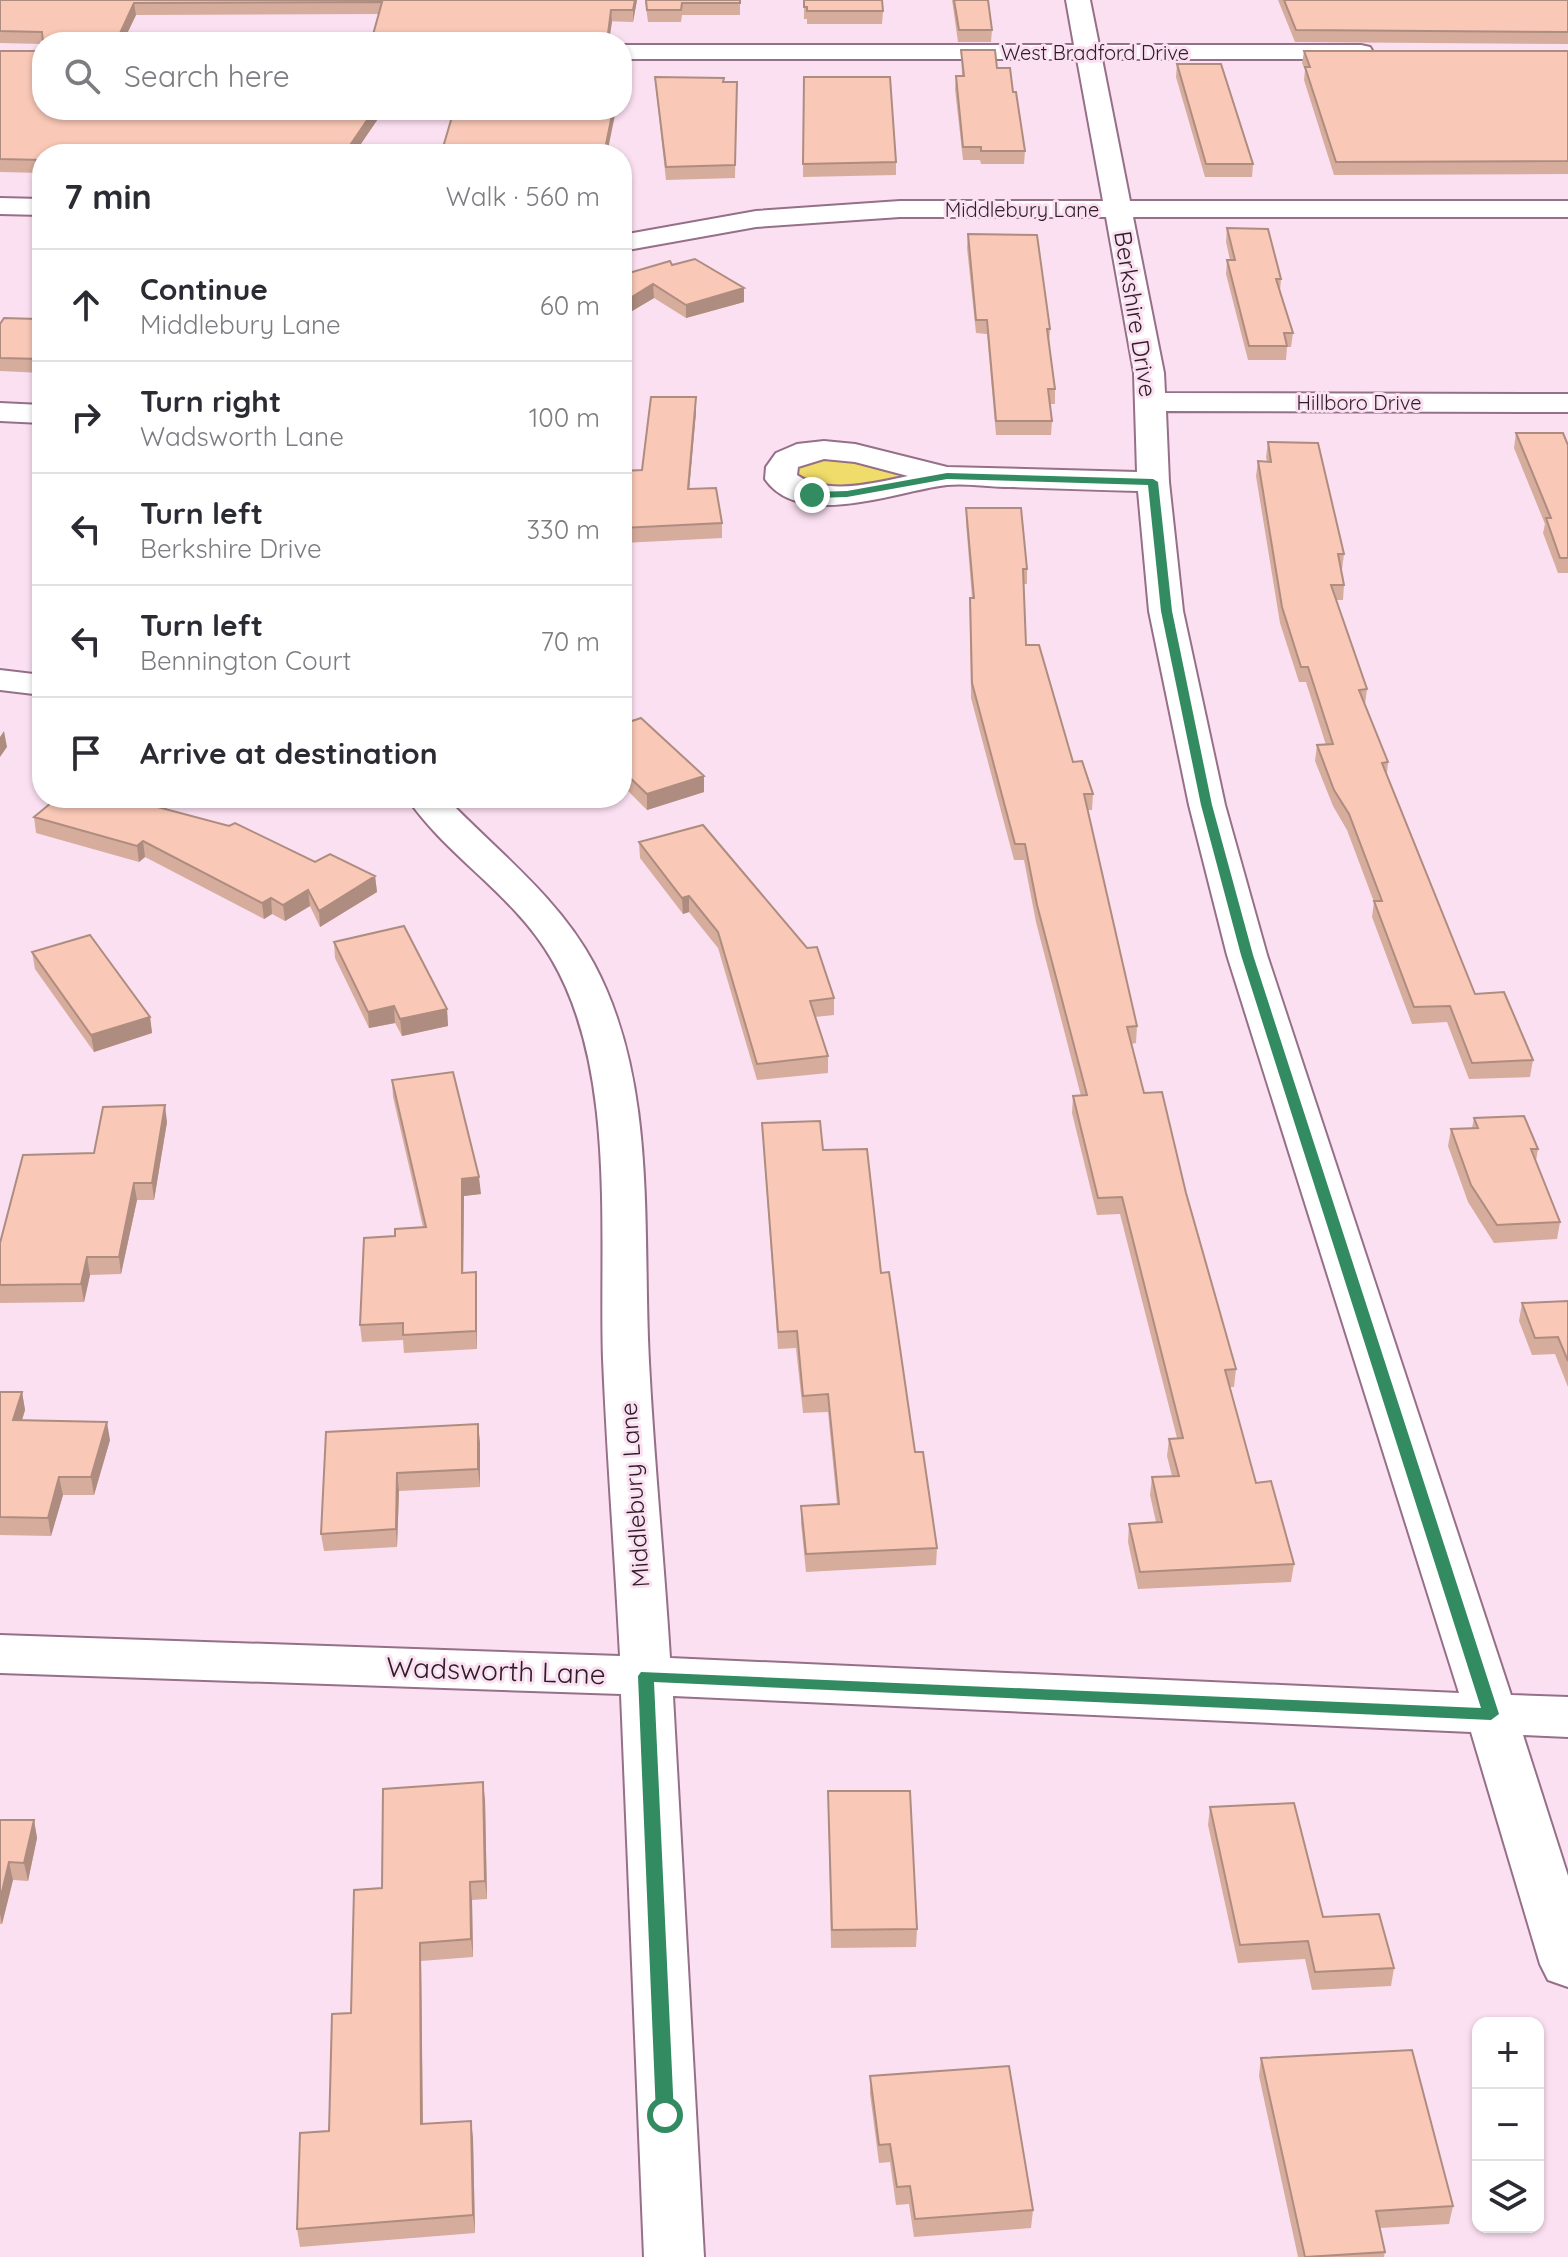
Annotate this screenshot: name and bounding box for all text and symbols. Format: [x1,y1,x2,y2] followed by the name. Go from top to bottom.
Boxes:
[32,32,632,120] search box
[1001,40,1189,65] street label: West Bradford Drive
[60,54,104,98] icon: search
[124,57,290,95] text: Search here
[64,175,152,218] text: 7 min
[446,180,600,213] text: Walk · 560 m
[945,197,1099,222] street label: Middlebury Lane
[1108,229,1164,399] street label: Berkshire Drive
[140,270,268,308] text: Continue
[64,283,108,327] icon: ahead
[540,289,600,322] text: 60 m
[140,308,341,341] text: Middlebury Lane
[140,382,281,420] text: Turn right
[1296,390,1422,415] street label: Hillboro Drive
[64,395,108,439] icon: right
[529,401,600,434] text: 100 m
[140,420,344,453] text: Wadsworth Lane
[794,477,830,513] route end
[140,494,263,532] text: Turn left
[64,507,108,551] icon: left
[526,513,600,546] text: 330 m
[140,532,322,565] text: Berkshire Drive
[140,606,263,644] text: Turn left
[64,619,108,663] icon: left
[540,625,600,658] text: 70 m
[140,644,351,677] text: Bennington Court
[64,731,108,775] icon: arrive
[140,734,438,772] text: Arrive at destination
[613,1402,655,1588] street label: Middlebury Lane
[386,1649,606,1691] street label: Wadsworth Lane
[1472,2017,1544,2233] map controls
[1472,2017,1544,2089] button: +
[1472,2089,1544,2161] button: −
[647,2097,683,2133] route start
[1472,2161,1544,2233] button: layers

